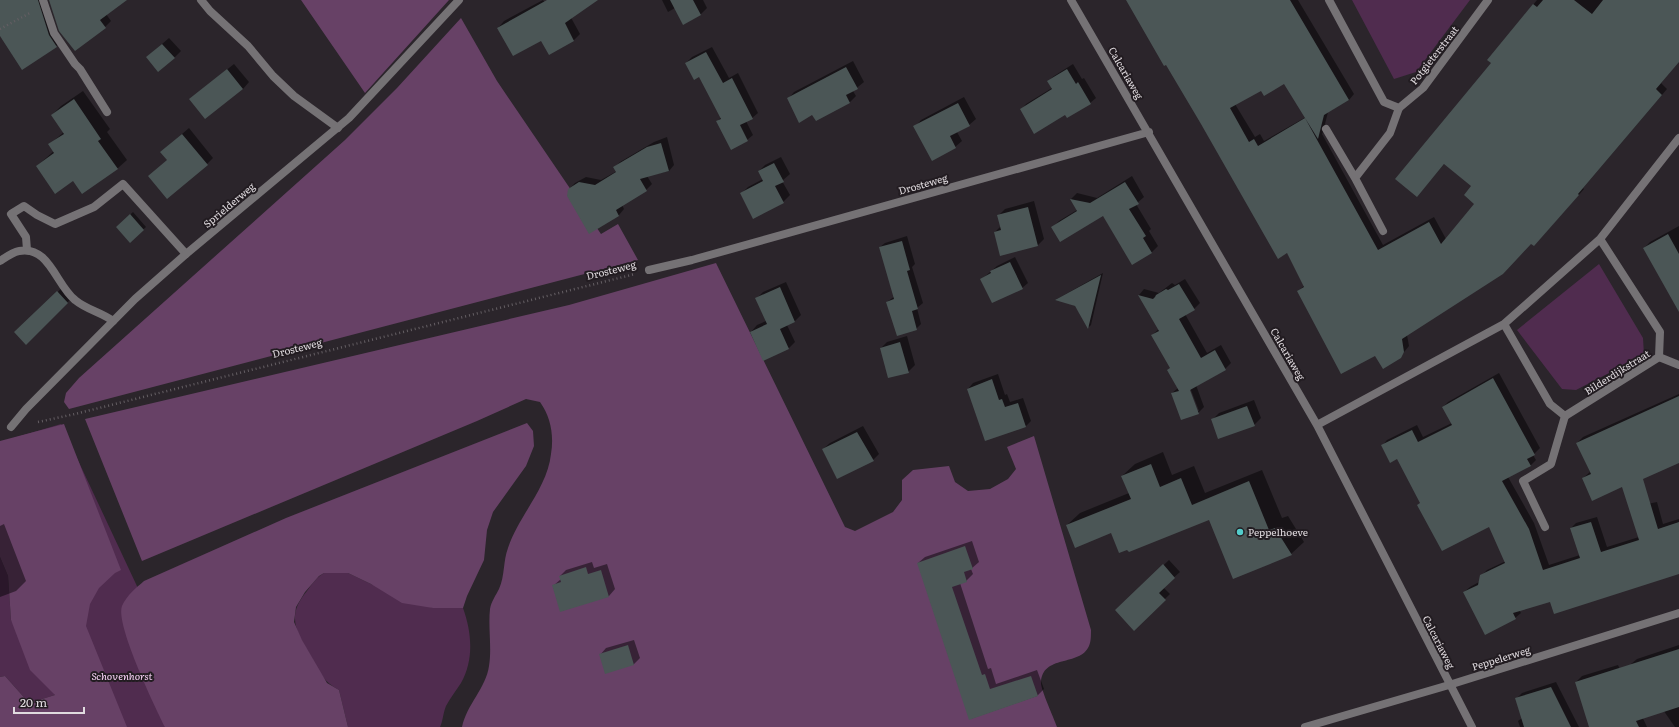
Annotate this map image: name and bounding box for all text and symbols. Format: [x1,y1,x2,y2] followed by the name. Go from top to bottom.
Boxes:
[1406,22,1461,87] street label: Potgieterstraat
[1105,44,1148,102] street label: Calcariaweg
[896,169,950,198] street label: Drosteweg
[200,178,258,231] street label: Sprielderweg
[584,256,638,283] street label: Drosteweg
[1267,325,1310,383] street label: Calcariaweg
[270,334,324,361] street label: Drosteweg
[1581,345,1652,398] street label: Bilderdijkstraat
[1248,524,1308,539] place label: Peppelhoeve
[1235,527,1245,537] marker: Peppelhoeve
[1420,612,1460,671] street label: Calcariaweg
[1470,641,1532,674] street label: Peppelerweg
[91,668,153,683] park label: Schovenhorst
[14,689,84,715] scale bar
[20,693,47,711] text: 20 m

